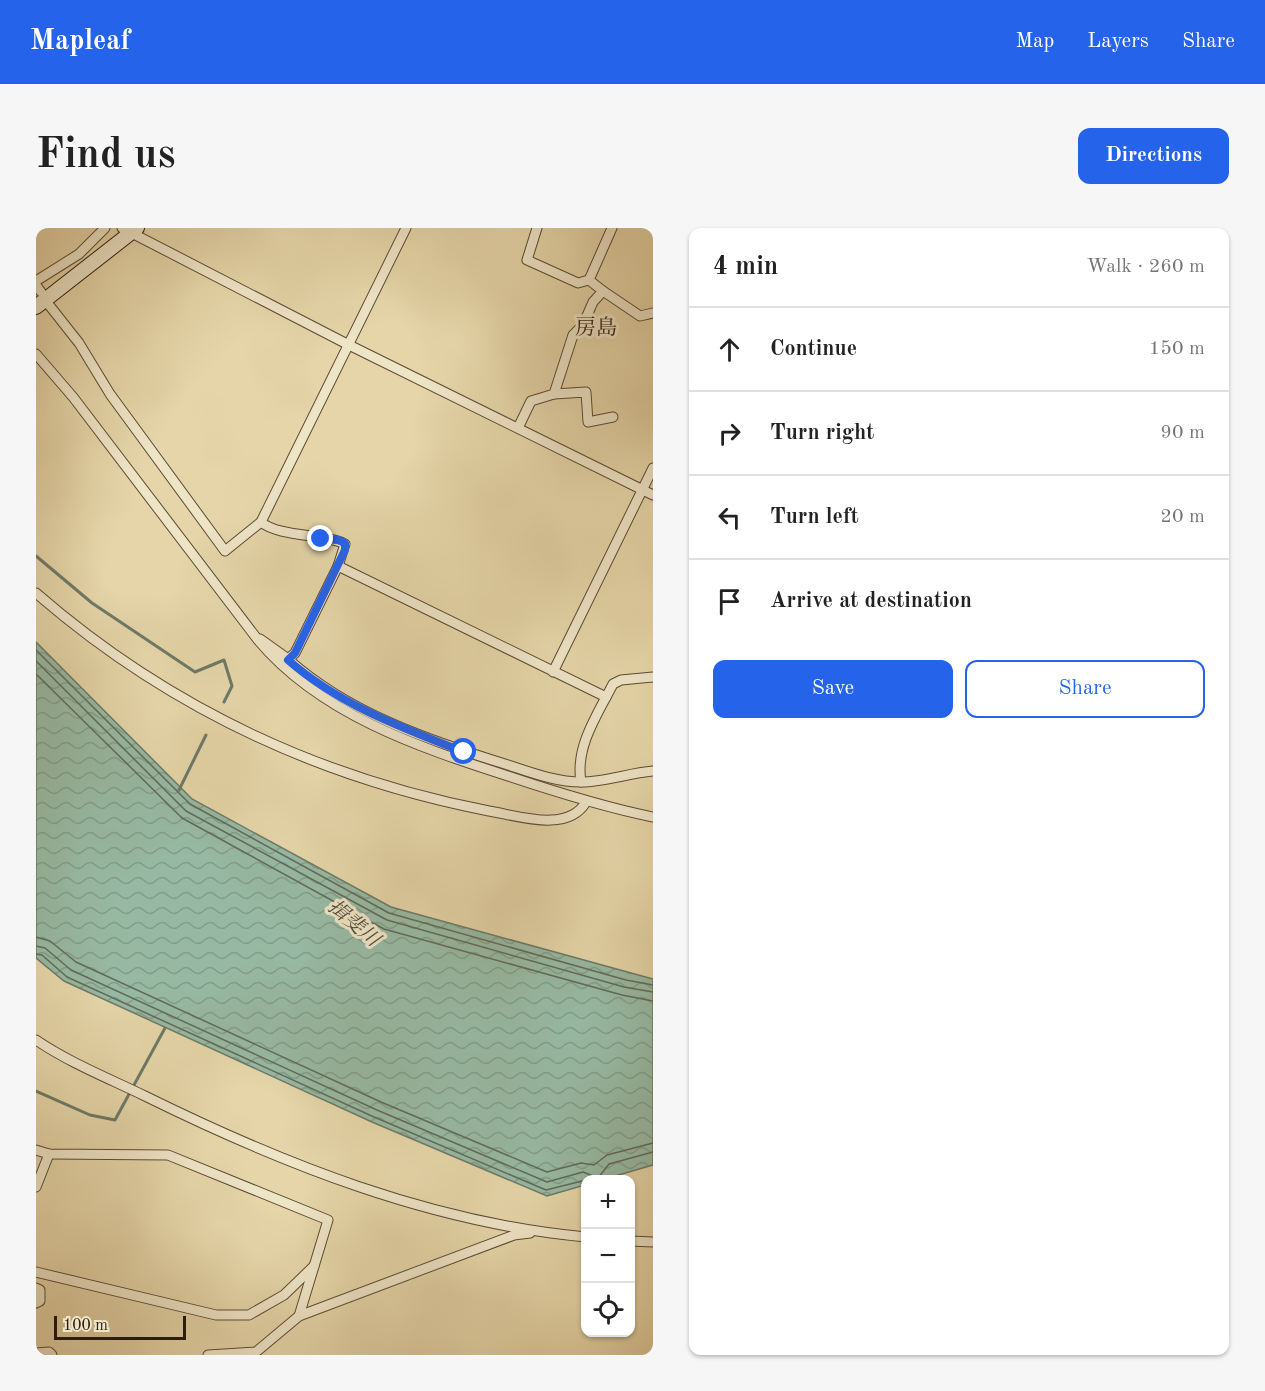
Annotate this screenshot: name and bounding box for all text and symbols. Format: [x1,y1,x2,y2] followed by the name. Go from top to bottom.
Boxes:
[30,28,130,56] text: Mapleaf
[1015,31,1054,52] text: Map
[1087,31,1149,52] text: Layers
[1182,31,1235,52] text: Share
[1078,128,1229,184] button: Directions
[36,135,175,177] text: Find us
[713,254,778,280] text: 4 min
[1086,257,1205,277] text: Walk · 260 m
[575,316,617,339] district label: 房島
[713,333,746,366] icon: ahead
[770,338,857,360] text: Continue
[1149,339,1205,359] text: 150 m
[713,417,746,450] icon: right
[770,422,874,444] text: Turn right
[1160,423,1205,443] text: 90 m
[713,501,746,534] icon: left
[770,506,859,528] text: Turn left
[1160,507,1205,527] text: 20 m
[307,525,333,551] route end
[713,585,746,618] icon: arrive
[770,590,972,612] text: Arrive at destination
[713,660,953,718] button: Save
[965,660,1205,718] button: Share
[450,738,476,764] route start
[324,896,385,952] water label: 揖斐川
[581,1175,635,1337] map controls
[581,1175,635,1229] button: +
[581,1229,635,1283] button: −
[581,1283,635,1337] button: locate
[54,1313,186,1340] scale bar
[63,1318,108,1334] text: 100 m

